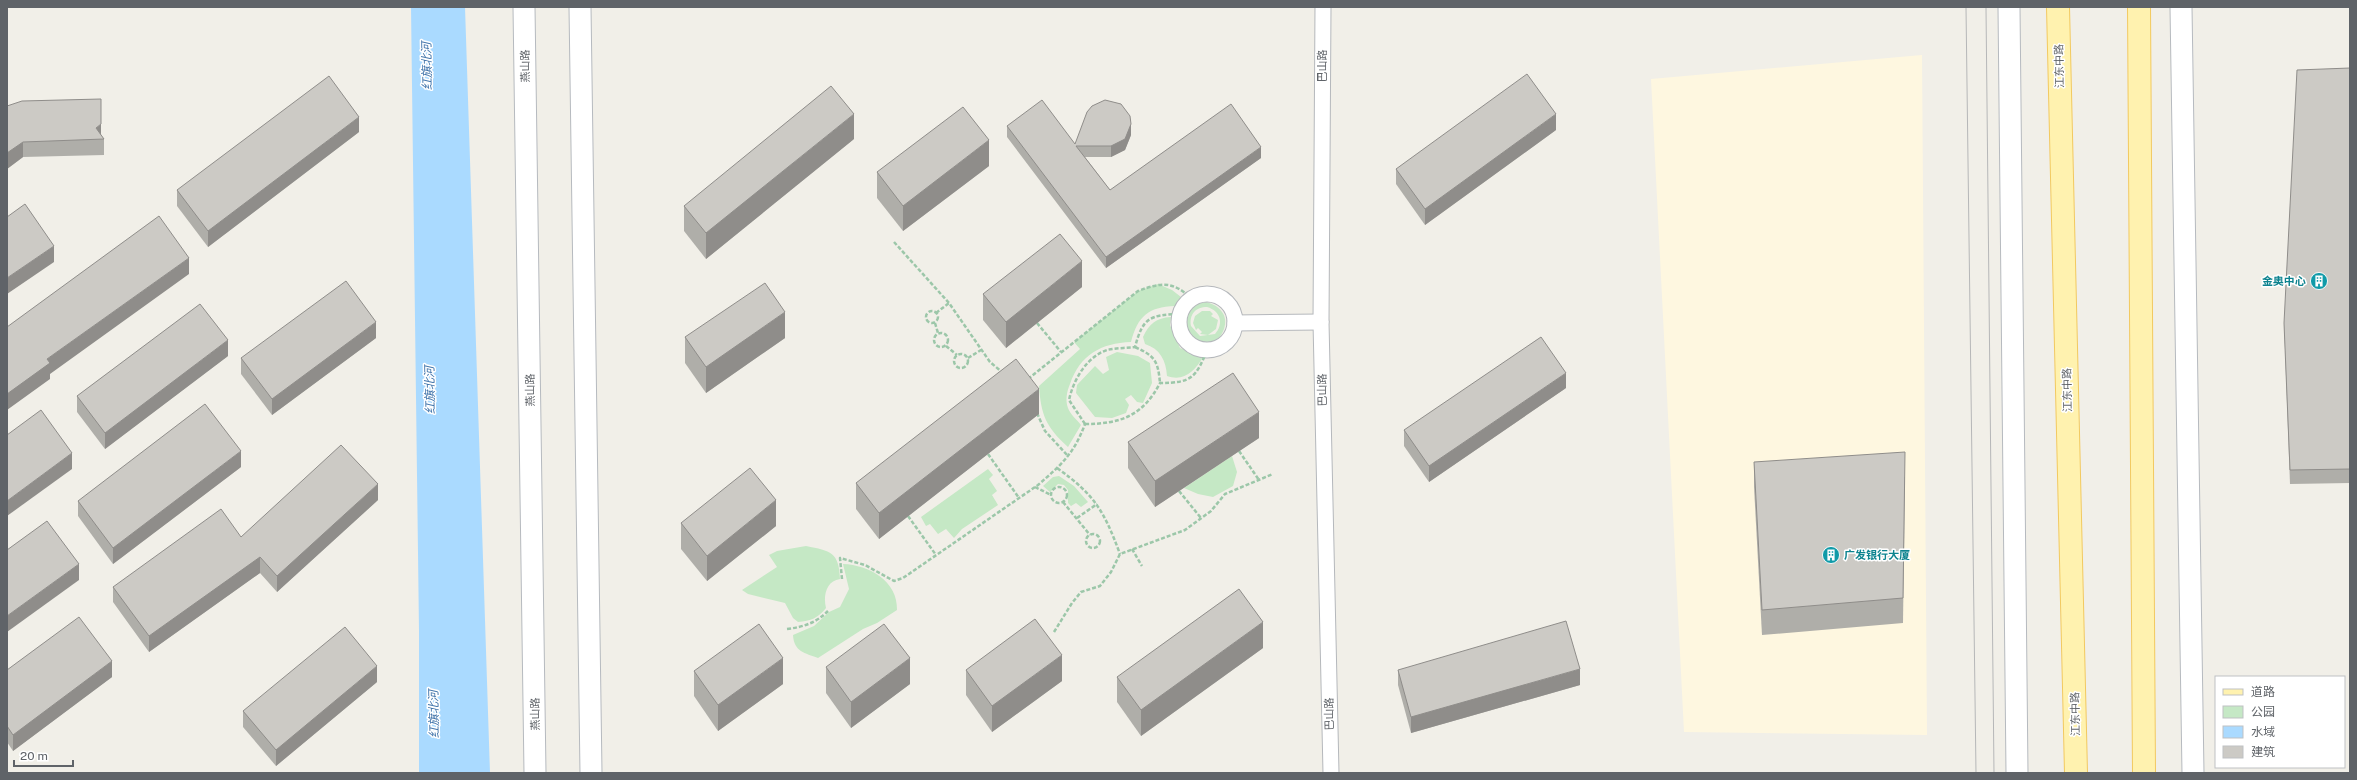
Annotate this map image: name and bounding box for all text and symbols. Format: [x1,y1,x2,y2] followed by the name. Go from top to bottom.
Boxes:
[420,40,434,90] water label: 红旗北河
[2053,44,2065,88] street label: 江东中路
[519,49,531,83] street label: 燕山路
[1316,50,1328,83] street label: 巴山路
[2309,271,2329,291] building icon: 金奥中心
[2262,275,2306,287] place label: 金奥中心
[423,364,437,414] water label: 红旗北河
[2061,368,2073,412] street label: 江东中路
[524,373,536,407] street label: 燕山路
[1316,373,1328,407] street label: 巴山路
[1821,545,1841,565] building icon: 广发银行大厦
[1844,549,1910,561] place label: 广发银行大厦
[2215,676,2345,768] legend
[2251,685,2275,699] text: 道路
[427,688,441,738] water label: 红旗北河
[2069,692,2081,736] street label: 江东中路
[529,697,541,731] street label: 燕山路
[1323,697,1335,731] street label: 巴山路
[2251,705,2275,719] text: 公园
[2251,725,2275,739] text: 水域
[14,742,73,768] scale bar
[2251,745,2275,759] text: 建筑
[20,749,48,763] text: 20 m

